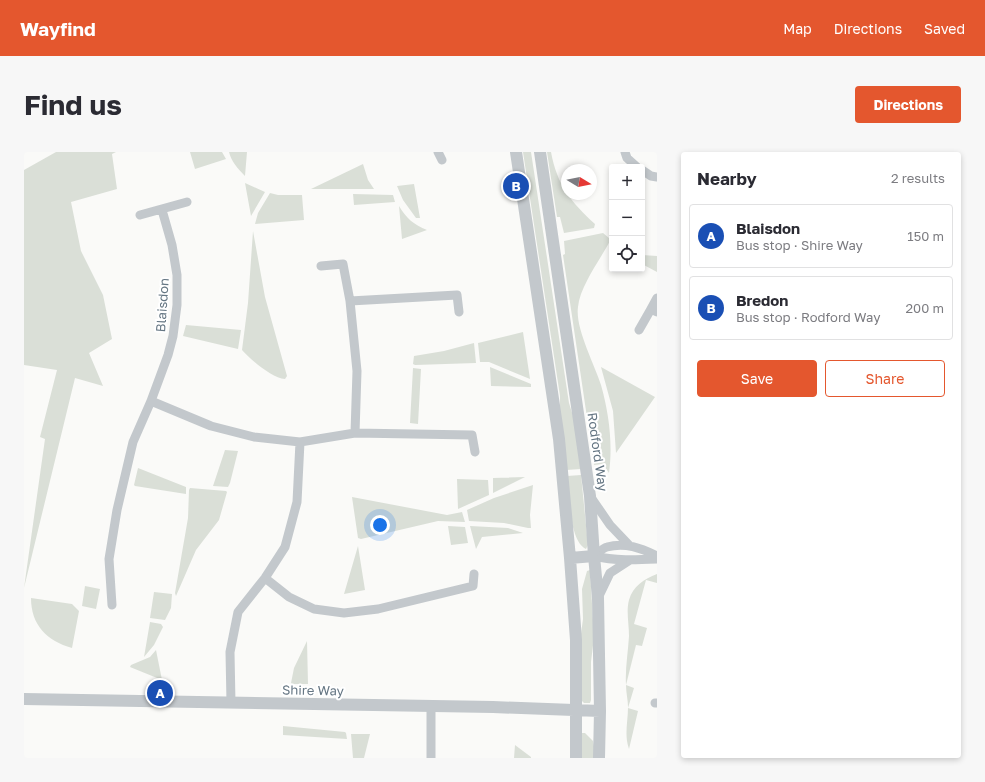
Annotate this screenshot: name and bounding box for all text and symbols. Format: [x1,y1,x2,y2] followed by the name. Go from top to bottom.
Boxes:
[20,17,96,40] text: Wayfind
[783,20,812,37] text: Map
[834,20,902,37] text: Directions
[924,20,965,37] text: Saved
[855,86,961,123] button: Directions
[24,88,122,121] text: Find us
[561,164,597,200] north arrow
[609,164,645,272] map controls
[609,164,645,200] button: +
[697,168,757,189] text: Nearby
[891,170,945,186] text: 2 results
[503,171,529,201] pin: B
[609,200,645,236] button: −
[736,219,800,237] text: Blaisdon
[706,228,716,244] text: A
[907,228,944,244] text: 150 m
[609,236,645,272] button: locate
[736,237,863,253] text: Bus stop · Shire Way
[152,277,172,333] street label: Blaisdon
[736,291,788,309] text: Bredon
[706,300,716,316] text: B
[906,300,944,316] text: 200 m
[736,309,880,325] text: Bus stop · Rodford Way
[697,360,817,397] button: Save
[825,360,945,397] button: Share
[585,412,612,493] street label: Rodford Way
[370,515,390,535] your location
[147,678,173,708] pin: A
[282,681,345,699] street label: Shire Way

